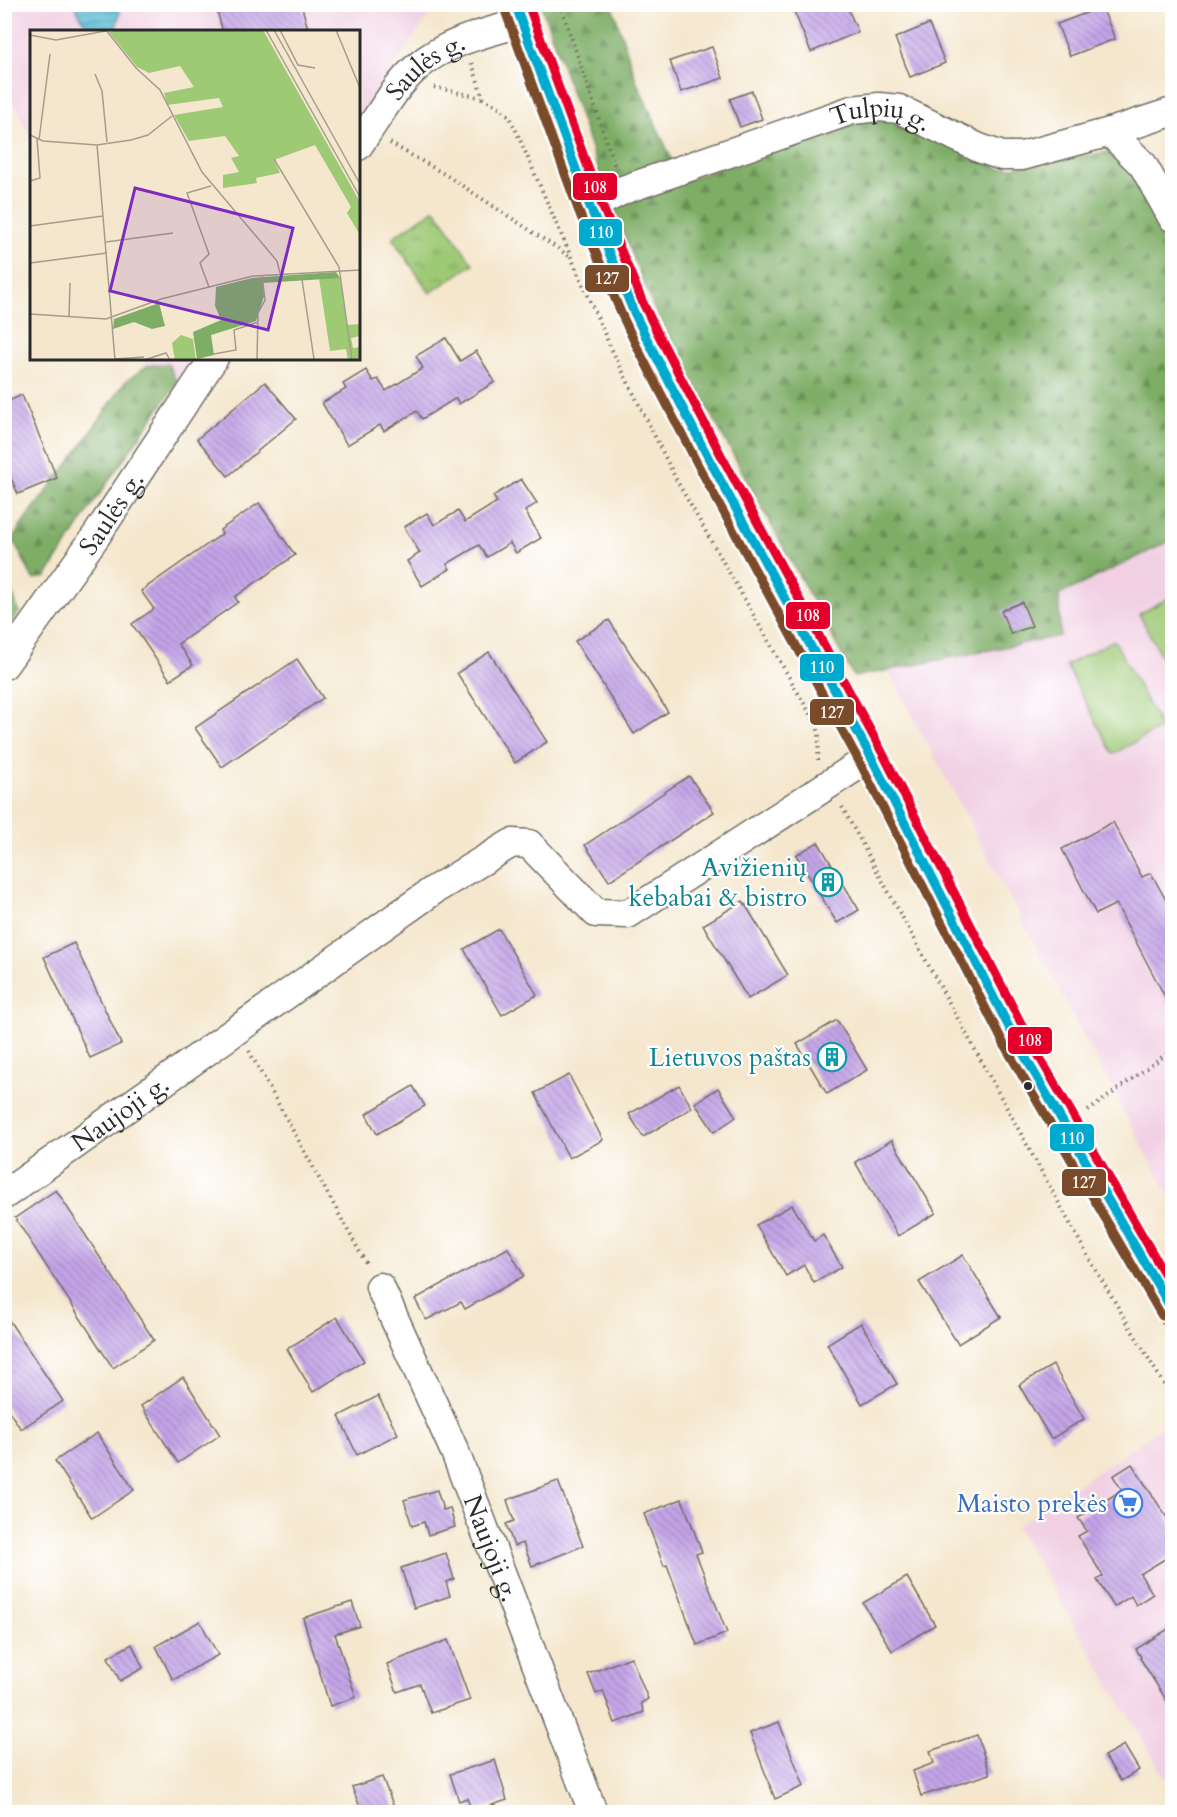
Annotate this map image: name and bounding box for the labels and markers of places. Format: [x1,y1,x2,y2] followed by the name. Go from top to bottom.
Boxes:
[629,850,807,915] place label: Avižienių kebabai & bistro
[812,866,844,898] building icon: Avižienių kebabai & bistro
[649,1040,811,1075] place label: Lietuvos paštas
[816,1041,848,1073] building icon: Lietuvos paštas
[1022,1080,1034,1092] unlabelled marker
[957,1486,1107,1521] place label: Maisto prekės
[1112,1487,1144,1519] supermarket icon: Maisto prekės

